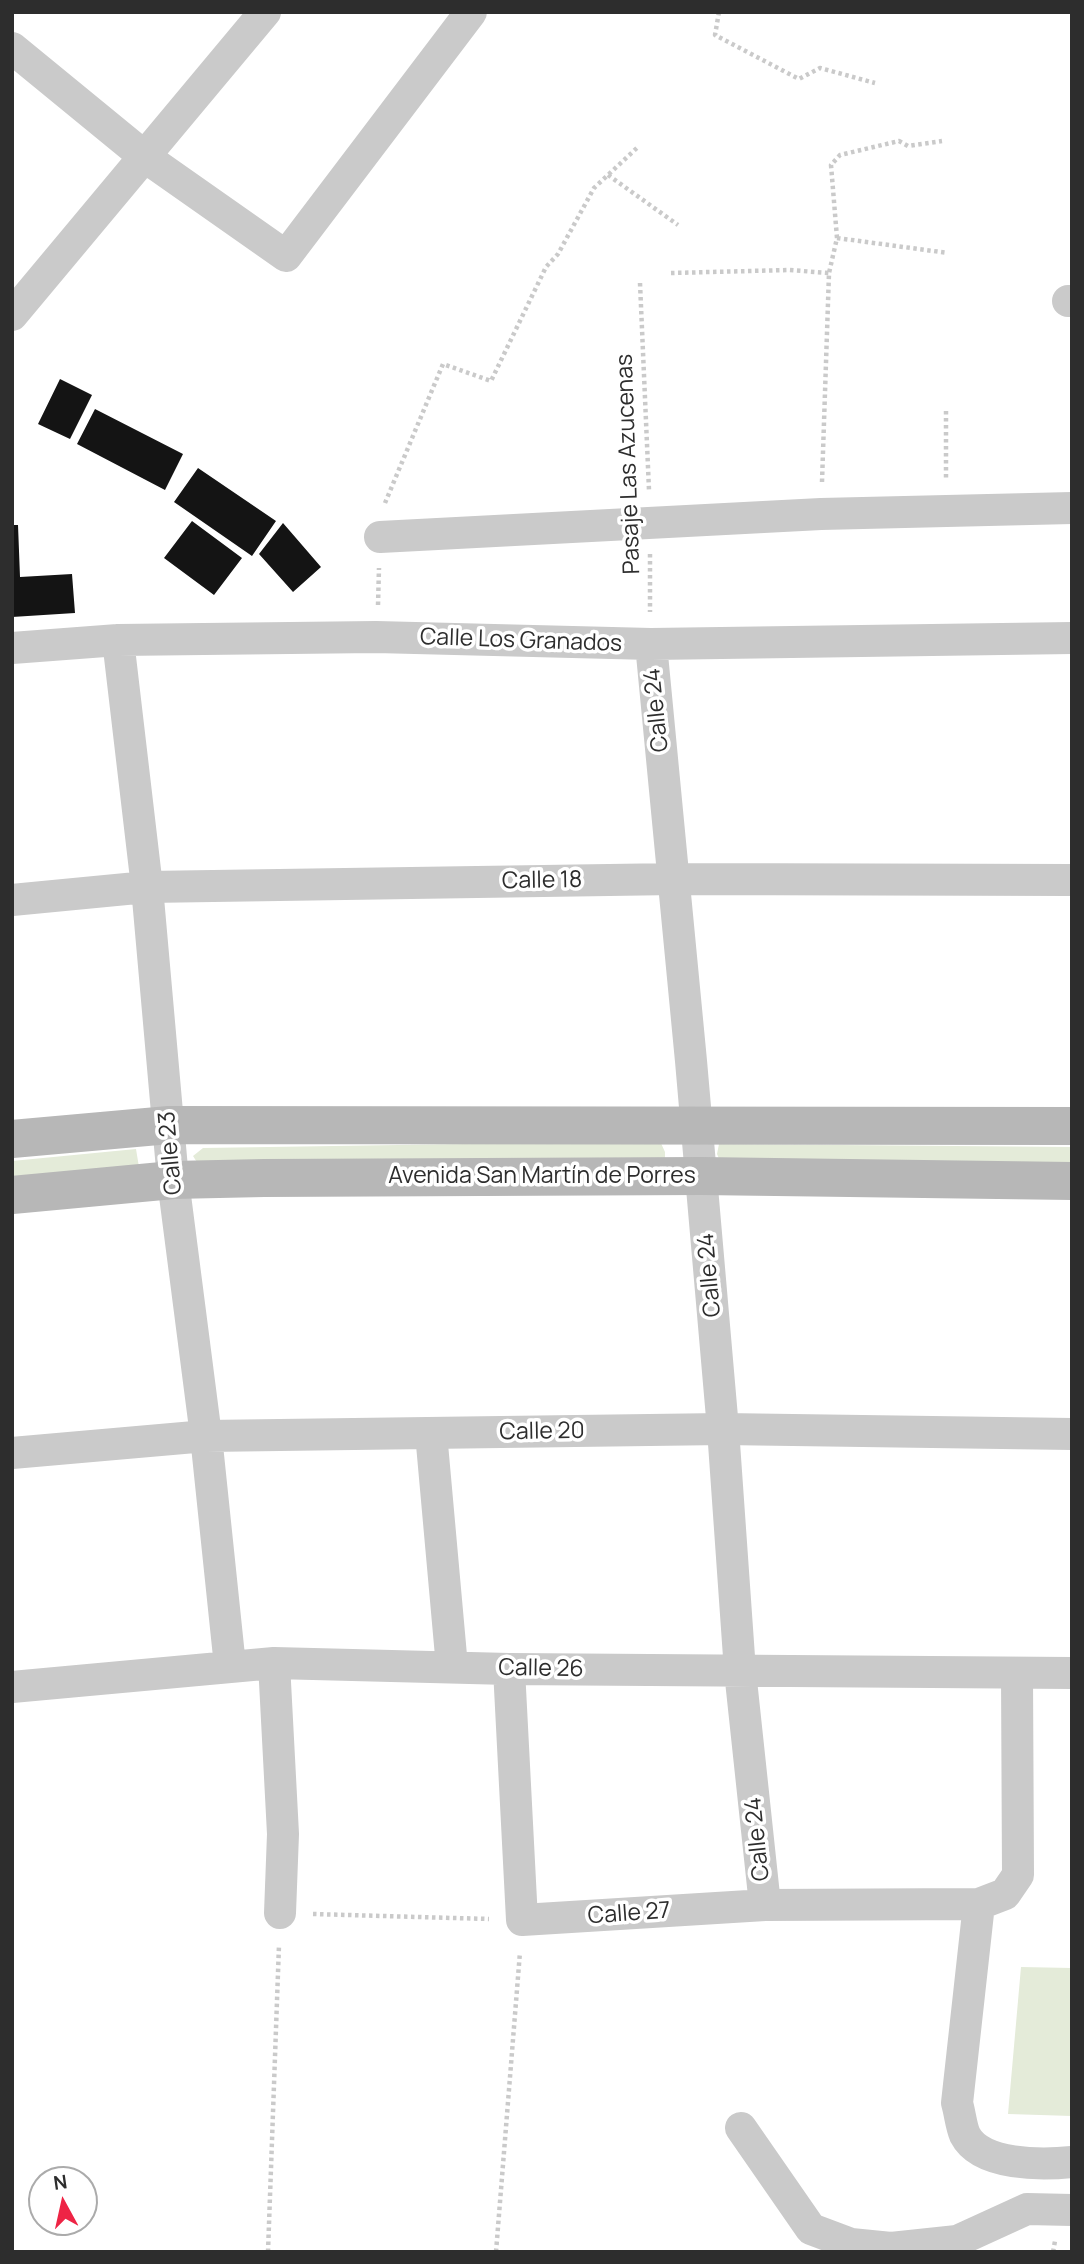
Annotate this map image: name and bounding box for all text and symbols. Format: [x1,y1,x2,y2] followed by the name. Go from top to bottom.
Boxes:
[611,353,647,575] street label: Pasaje Las Azucenas
[419,624,623,658] street label: Calle Los Granados
[639,667,675,753] street label: Calle 24
[502,867,582,895] street label: Calle 18
[154,1110,188,1196] street label: Calle 23
[388,1163,696,1191] street label: Avenida San Martín de Porres
[693,1232,727,1318] street label: Calle 24
[499,1417,585,1447] street label: Calle 20
[498,1654,584,1684] street label: Calle 26
[740,1796,776,1882] street label: Calle 24
[587,1897,671,1931] street label: Calle 27
[28,2166,98,2236] north arrow
[52,2168,69,2196] text: N

